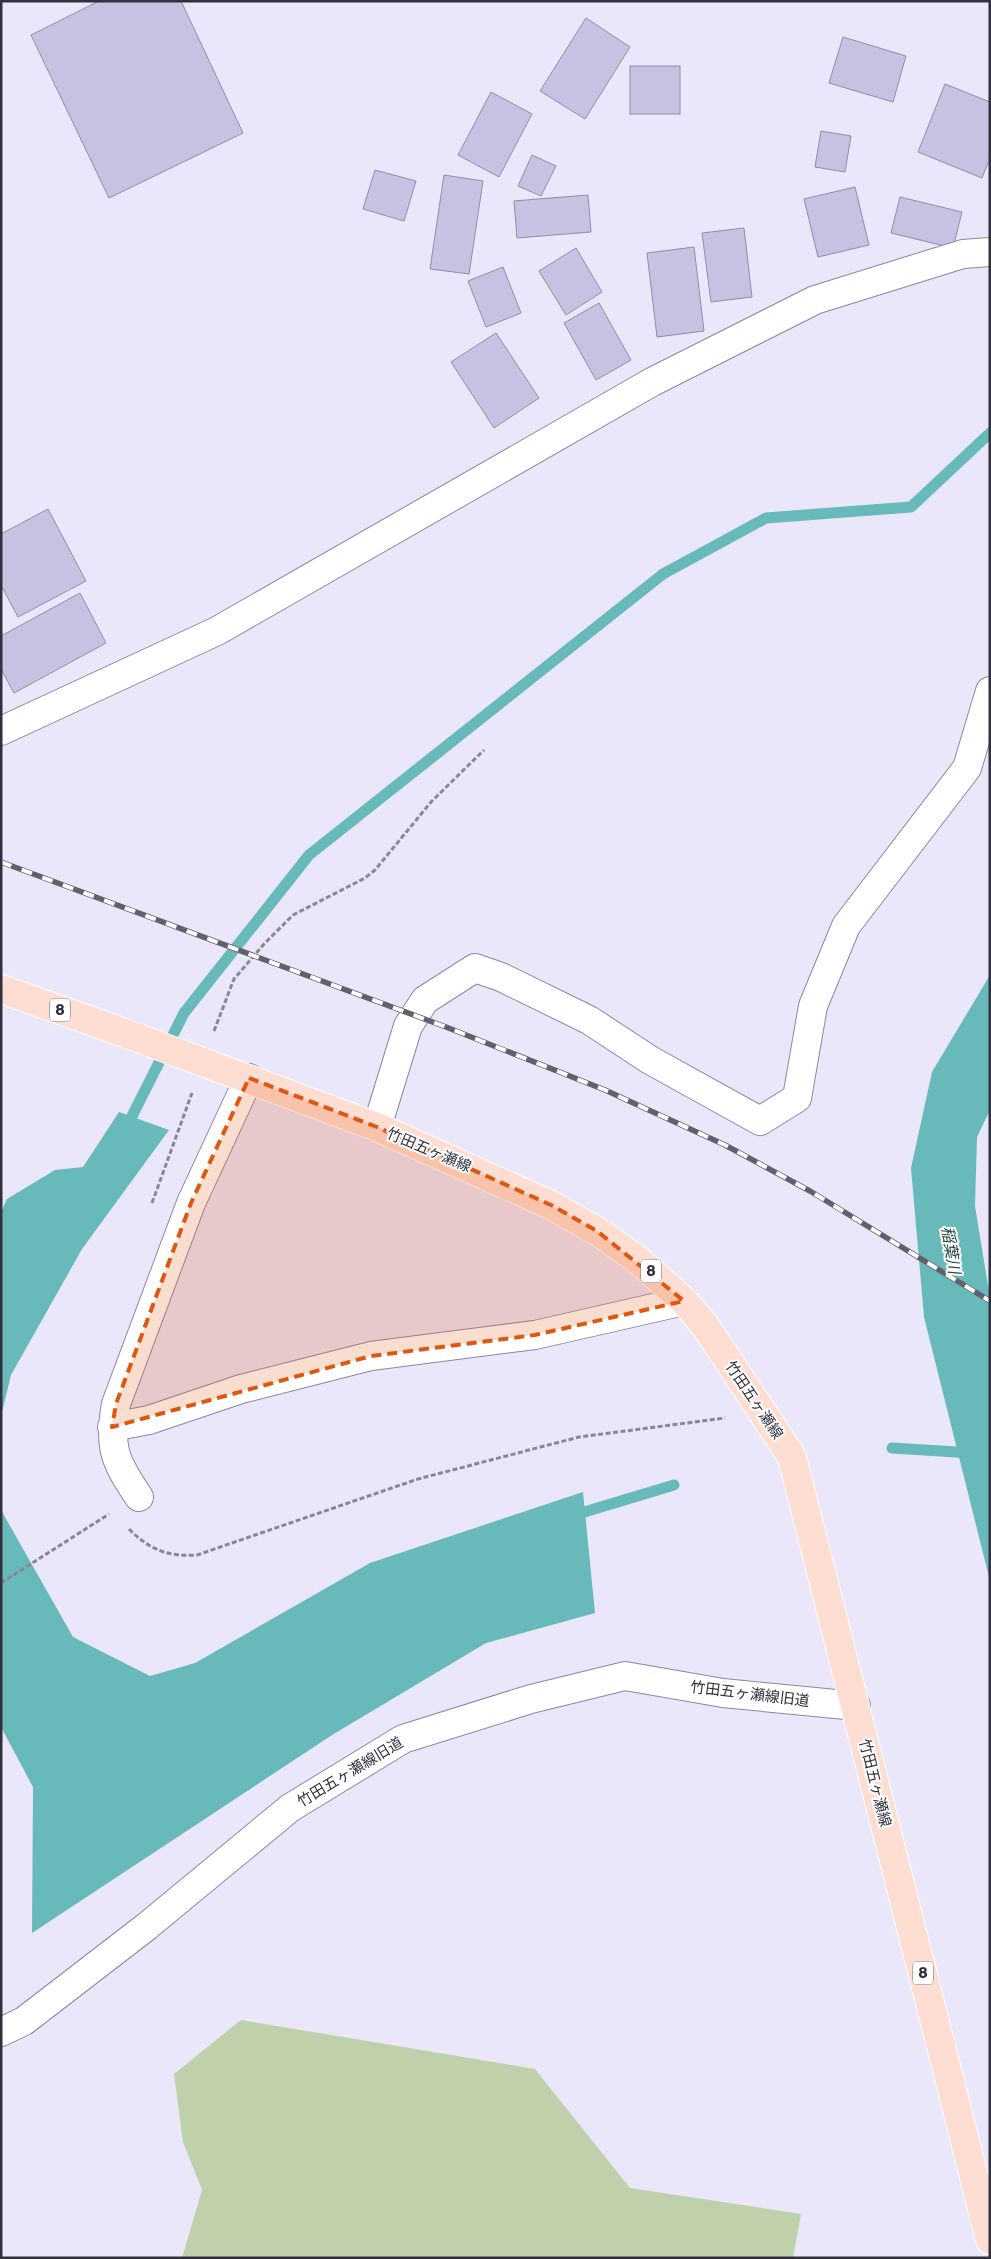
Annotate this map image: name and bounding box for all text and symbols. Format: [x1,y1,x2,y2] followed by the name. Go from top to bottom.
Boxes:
[50,998,70,1022] road number: 8
[384,1124,474,1176] street label: 竹田五ヶ瀬線
[938,1225,964,1277] water label: 稲葉川
[641,1260,661,1282] road number: 8
[721,1358,787,1442] street label: 竹田五ヶ瀬線
[689,1678,811,1710] street label: 竹田五ヶ瀬線旧道
[294,1733,406,1811] street label: 竹田五ヶ瀬線旧道
[855,1737,895,1829] street label: 竹田五ヶ瀬線
[913,1962,933,1985] road number: 8

